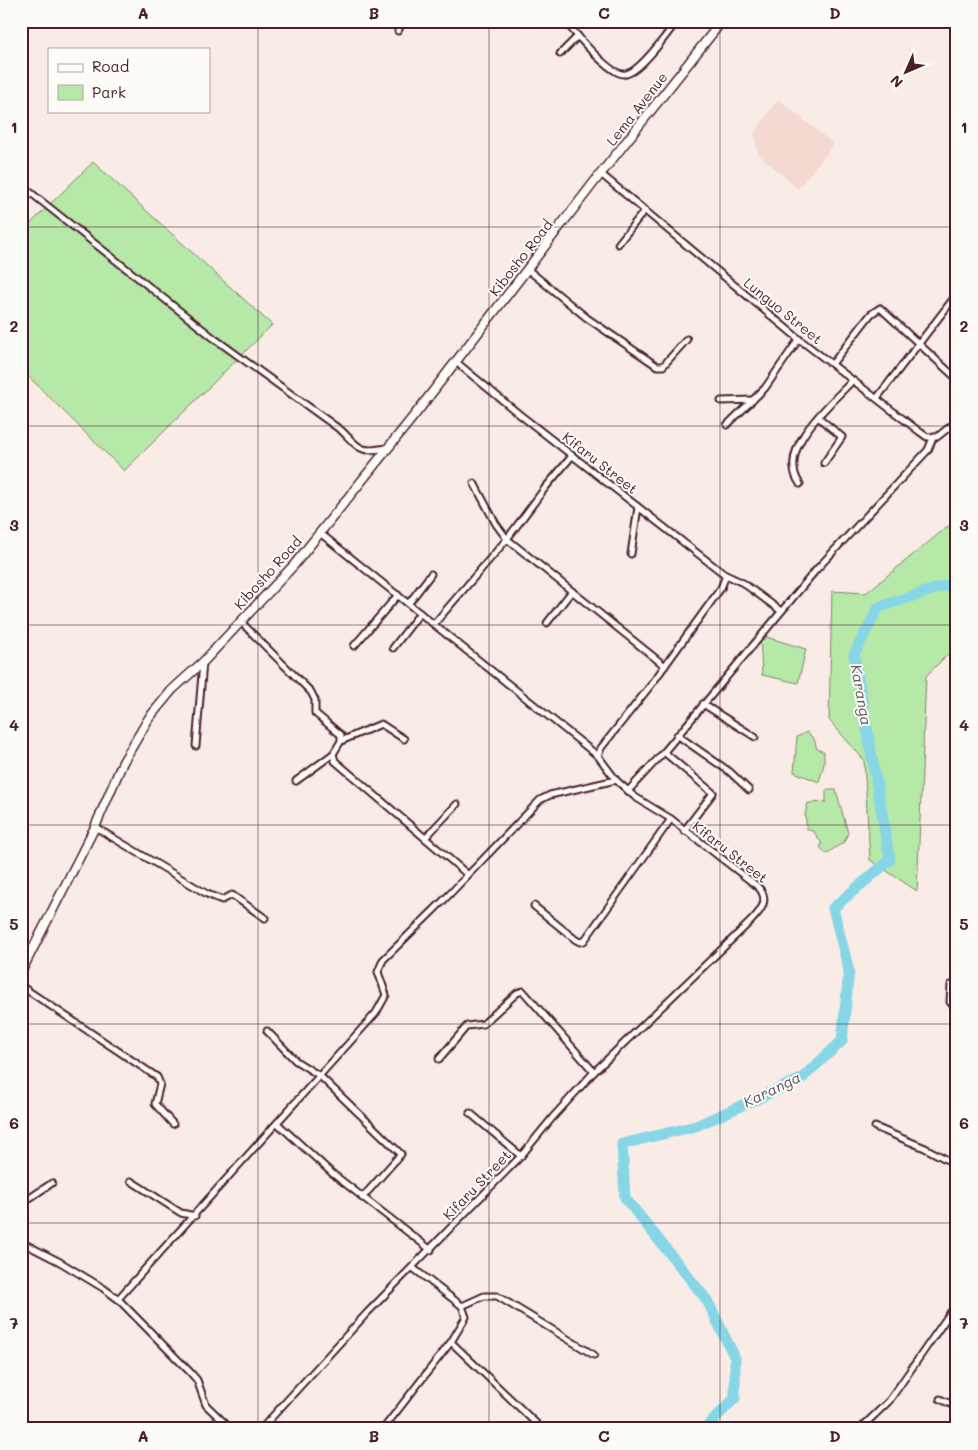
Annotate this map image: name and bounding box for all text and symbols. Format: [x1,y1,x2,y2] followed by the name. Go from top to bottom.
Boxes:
[137,2,149,23] text: A
[369,2,379,23] text: B
[598,2,610,23] text: C
[829,2,841,23] text: D
[48,48,210,112] legend
[880,48,930,98] north arrow
[92,56,129,76] text: Road
[602,68,671,150] street label: Lema Avenue
[886,71,907,92] text: N
[92,82,126,102] text: Park
[10,116,18,137] text: 1
[960,116,968,137] text: 1
[485,215,557,300] street label: Kibosho Road
[740,273,827,348] street label: Lunguo Street
[10,315,19,336] text: 2
[960,315,969,336] text: 2
[559,427,642,498] street label: Kifaru Street
[9,514,19,535] text: 3
[959,514,969,535] text: 3
[230,532,306,613] street label: Kibosho Road
[847,663,877,727] water label: Karanga
[9,714,19,735] text: 4
[959,714,969,735] text: 4
[689,816,772,887] street label: Kifaru Street
[9,913,19,934] text: 5
[959,913,969,934] text: 5
[739,1067,804,1112] water label: Karanga
[9,1112,19,1133] text: 6
[959,1112,969,1133] text: 6
[438,1145,515,1224] street label: Kifaru Street
[10,1312,19,1333] text: 7
[960,1312,969,1333] text: 7
[137,1425,149,1446] text: A
[369,1425,379,1446] text: B
[598,1425,610,1446] text: C
[829,1425,841,1446] text: D

